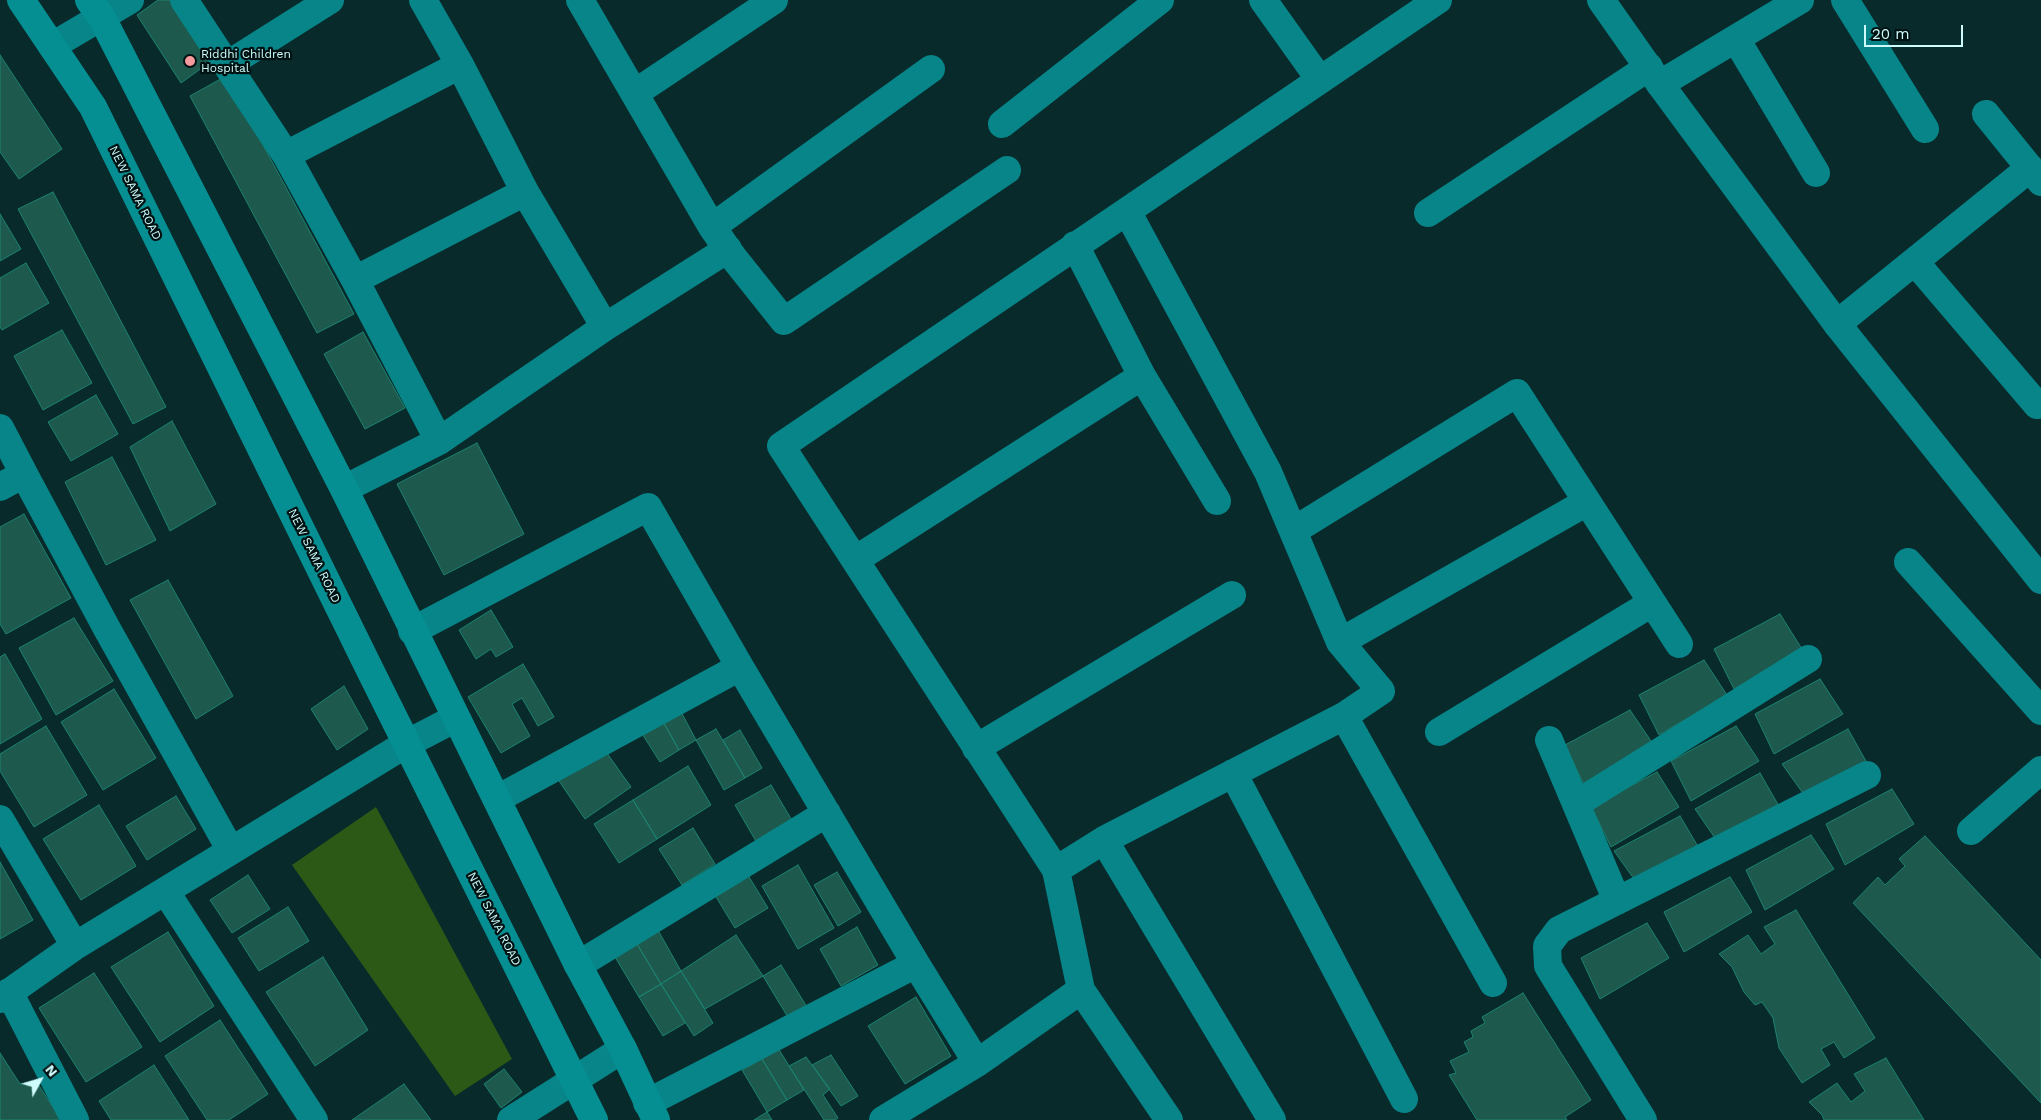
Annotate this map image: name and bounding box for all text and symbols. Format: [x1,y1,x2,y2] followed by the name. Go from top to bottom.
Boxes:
[1866,15,1965,47] scale bar
[1872,25,1910,43] text: 20 m
[201,47,291,75] place label: Riddhi Children Hospital
[183,54,197,68] marker: Riddhi Children Hospital
[106,144,164,242] street label: NEW SAMA ROAD
[285,507,343,605] street label: NEW SAMA ROAD
[464,870,524,968] street label: NEW SAMA ROAD
[15,1055,65,1105] north arrow
[42,1061,61,1080] text: N

